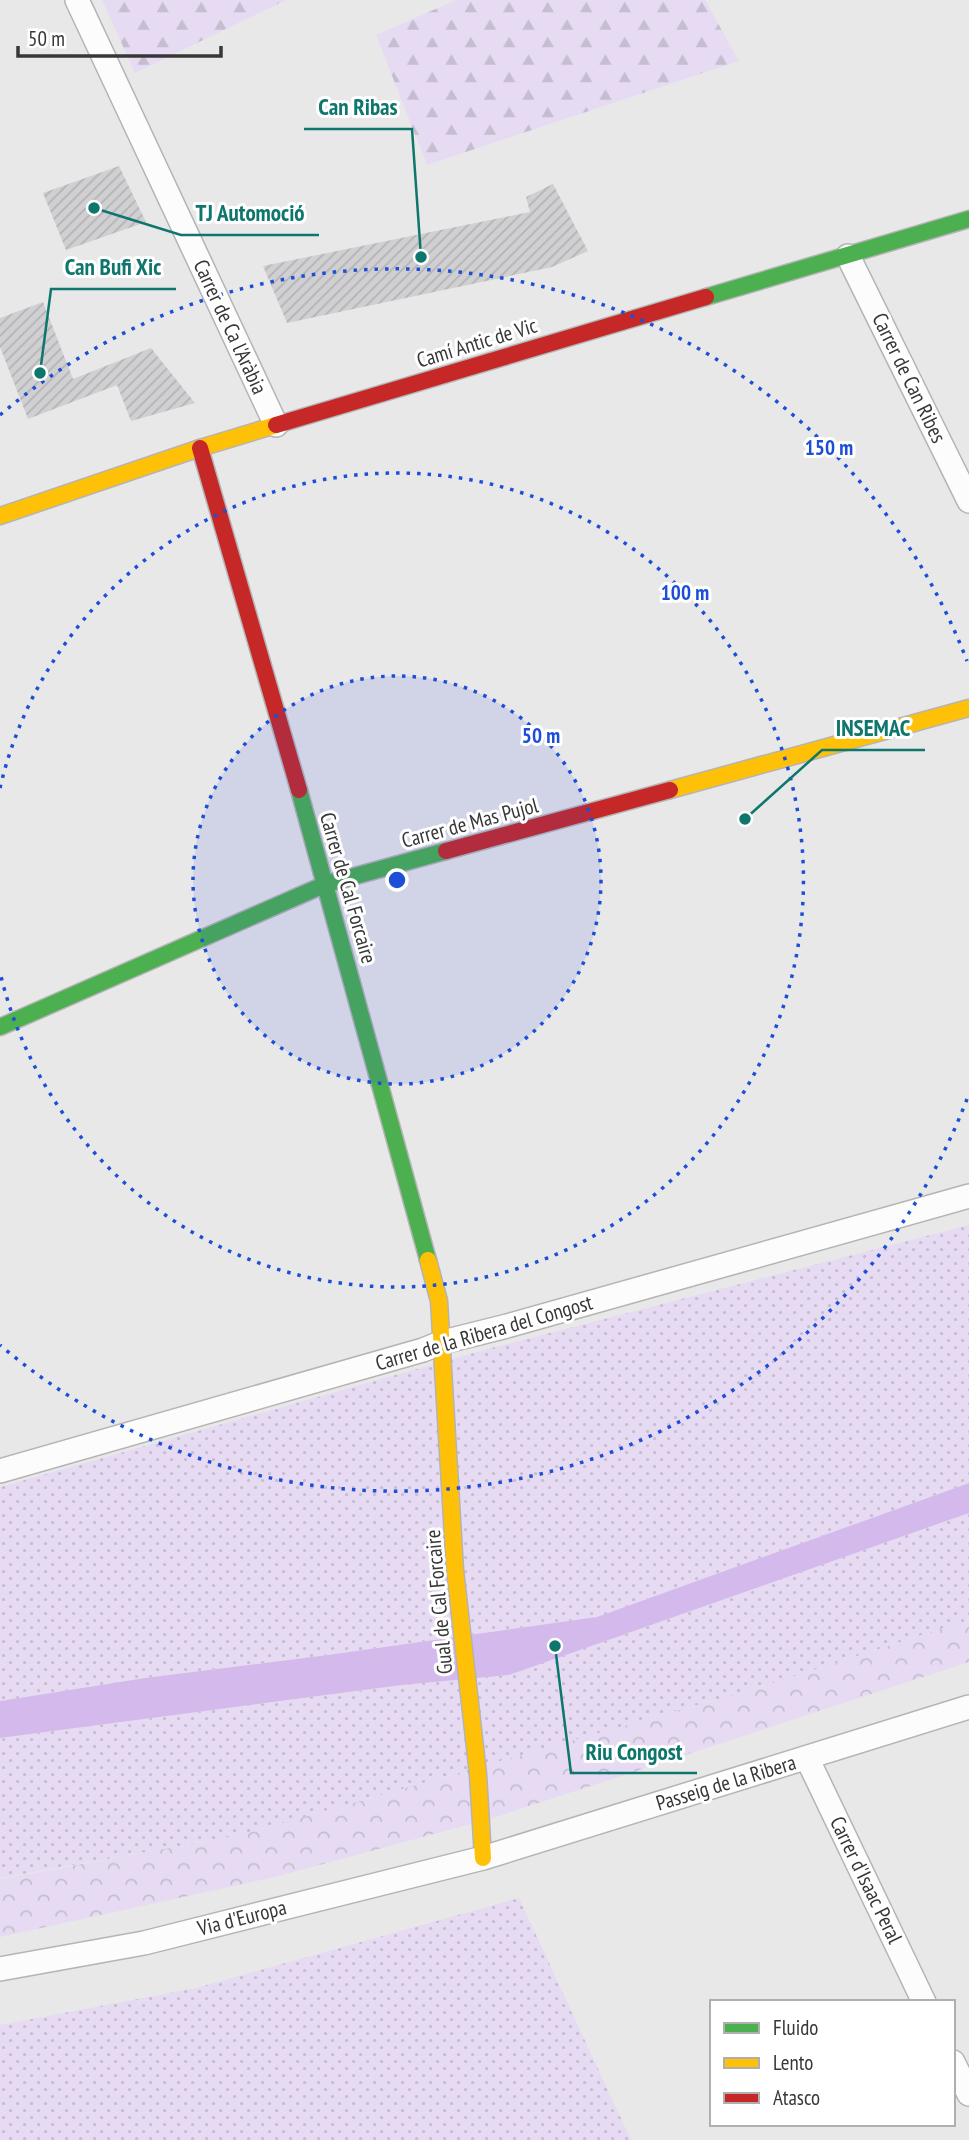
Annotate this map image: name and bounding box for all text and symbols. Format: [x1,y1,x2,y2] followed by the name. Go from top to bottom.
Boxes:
[18,14,220,58] scale bar
[28,25,65,52] text: 50 m
[304,85,412,129] callout: Can Ribas
[318,92,398,121] text: Can Ribas
[181,191,319,235] callout: TJ Automoció
[195,198,305,227] text: TJ Automoció
[51,245,176,289] callout: Can Bufi Xic
[65,252,161,281] text: Can Bufi Xic
[188,255,273,398] street label: Carrer de Ca l'Aràbia
[866,308,953,447] street label: Carrer de Can Ribes
[413,311,541,374] street label: Camí Antic de Vic
[805,434,853,461] text: 150 m
[661,579,709,606] text: 100 m
[822,706,925,750] callout: INSEMAC
[836,713,911,742] text: INSEMAC
[522,722,560,749] text: 50 m
[399,791,541,854] street label: Carrer de Mas Pujol
[314,809,383,966] street label: Carrer de Cal Forcaire
[385,868,409,892] centre of rings
[372,1289,596,1376] street label: Carrer de la Ribera del Congost
[419,1529,458,1675] street label: Gual de Cal Forcaire
[571,1729,697,1773] callout: Riu Congost
[585,1737,683,1766] text: Riu Congost
[653,1748,799,1817] street label: Passeig de la Ribera
[824,1812,909,1948] street label: Carrer d'Isaac Peral
[194,1893,289,1942] street label: Via d'Europa
[710,2000,955,2126] legend
[773,2014,818,2041] text: Fluido
[773,2049,813,2076] text: Lento
[773,2084,820,2111] text: Atasco

